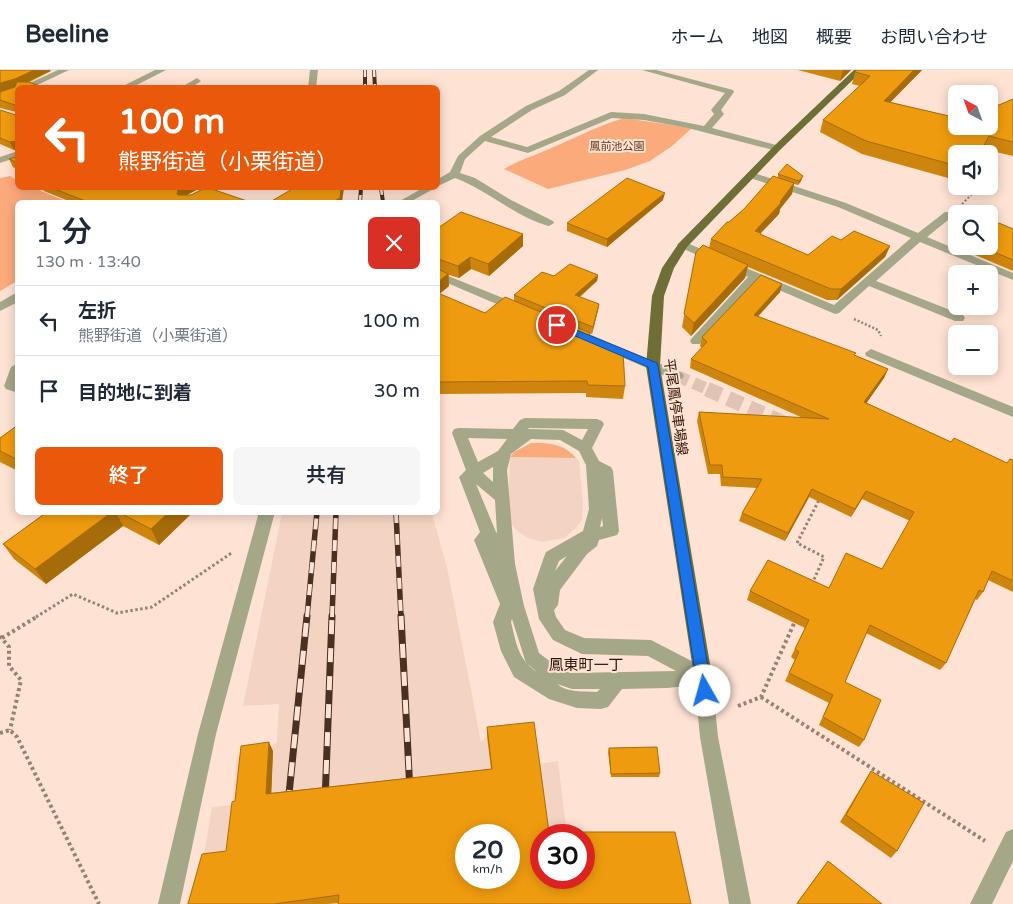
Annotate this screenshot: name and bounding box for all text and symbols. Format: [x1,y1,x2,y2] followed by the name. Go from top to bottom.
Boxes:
[25,20,109,49] text: Beeline
[671,26,724,48] text: ホーム
[752,26,788,48] text: 地図
[816,26,852,48] text: 概要
[880,26,988,48] text: お問い合わせ
[948,85,998,135] north arrow
[948,85,998,375] map controls
[118,101,225,143] text: 100 m
[35,105,100,170] icon: left
[590,140,645,153] park label: 鳳前池公園
[948,145,998,195] button: sound
[118,149,338,175] text: 熊野街道（小栗街道）
[948,205,998,255] button: search
[35,214,92,251] text: 1 分
[368,217,420,269] button: close
[35,252,141,272] text: 130 m · 13:40
[948,265,998,315] button: +
[78,300,116,322] text: 左折
[536,304,578,346] pin
[35,307,63,335] icon: left
[362,310,420,332] text: 100 m
[543,311,571,339] icon: arrive
[948,325,998,375] button: −
[78,326,238,346] text: 熊野街道（小栗街道）
[660,357,691,457] street label: 平尾鳳停車場線
[35,377,63,405] icon: arrive
[374,380,420,402] text: 30 m
[78,382,192,404] text: 目的地に到着
[35,447,223,505] button: 終了
[233,447,420,505] button: 共有
[548,656,624,674] district label: 鳳東町一丁
[678,664,730,716] position arrow
[530,824,595,889] speed limit sign: 30
[472,835,503,865] text: 20
[472,862,503,876] text: km/h

